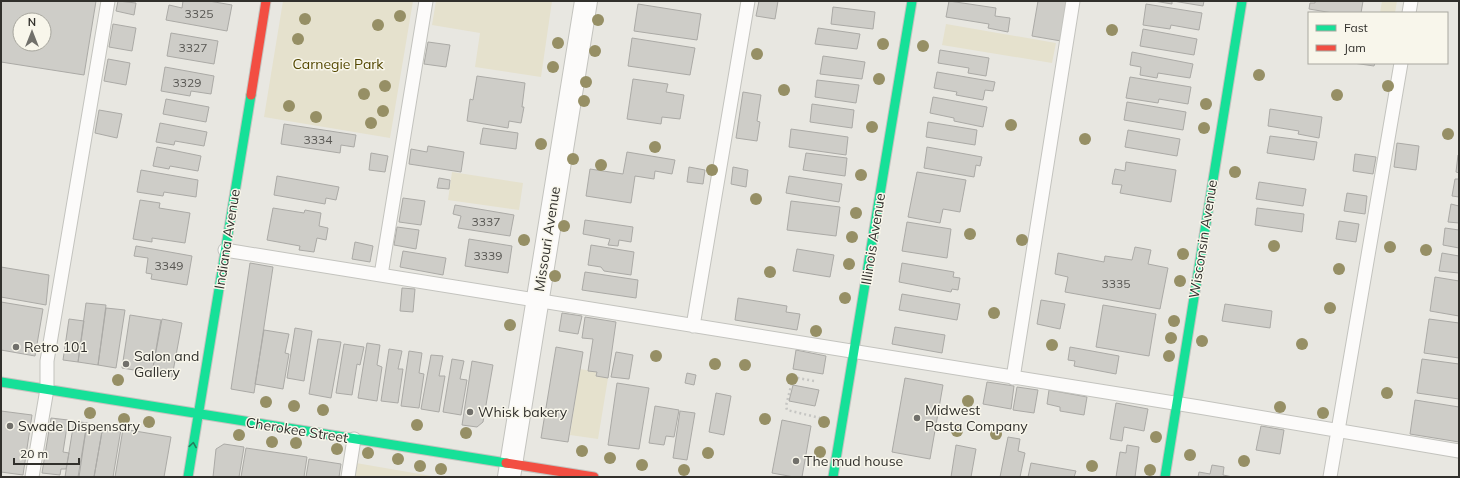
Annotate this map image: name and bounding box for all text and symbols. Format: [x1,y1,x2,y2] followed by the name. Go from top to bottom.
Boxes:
[185,6,213,21] house number: 3325
[12,12,52,52] north arrow
[1308,12,1448,64] legend
[28,15,36,29] text: N
[1344,20,1368,35] text: Fast
[179,40,207,55] house number: 3327
[1344,40,1366,55] text: Jam
[292,55,384,73] park label: Carnegie Park
[173,75,201,90] house number: 3329
[304,132,332,147] house number: 3334
[1185,178,1221,300] street label: Wisconsin Avenue
[530,185,564,293] street label: Missouri Avenue
[210,188,244,290] street label: Indiana Avenue
[857,192,889,286] street label: Illinois Avenue
[472,214,500,229] house number: 3337
[474,248,502,263] house number: 3339
[155,258,183,273] house number: 3349
[1102,276,1130,291] house number: 3335
[24,338,88,356] place label: Retro 101
[11,342,21,352] marker: Retro 101
[134,347,199,381] place label: Salon and Gallery
[121,359,131,369] marker: Salon and Gallery
[925,401,1028,435] place label: Midwest Pasta Company
[478,403,568,421] place label: Whisk bakery
[465,407,475,417] marker: Whisk bakery
[245,413,349,447] street label: Cherokee Street
[912,413,922,423] marker: Midwest Pasta Company
[18,417,141,435] place label: Swade Dispensary
[5,421,15,431] marker: Swade Dispensary
[14,440,79,466] scale bar
[188,442,197,448] one-way arrow
[20,446,48,461] text: 20 m
[804,452,903,470] place label: The mud house
[791,456,801,466] marker: The mud house

